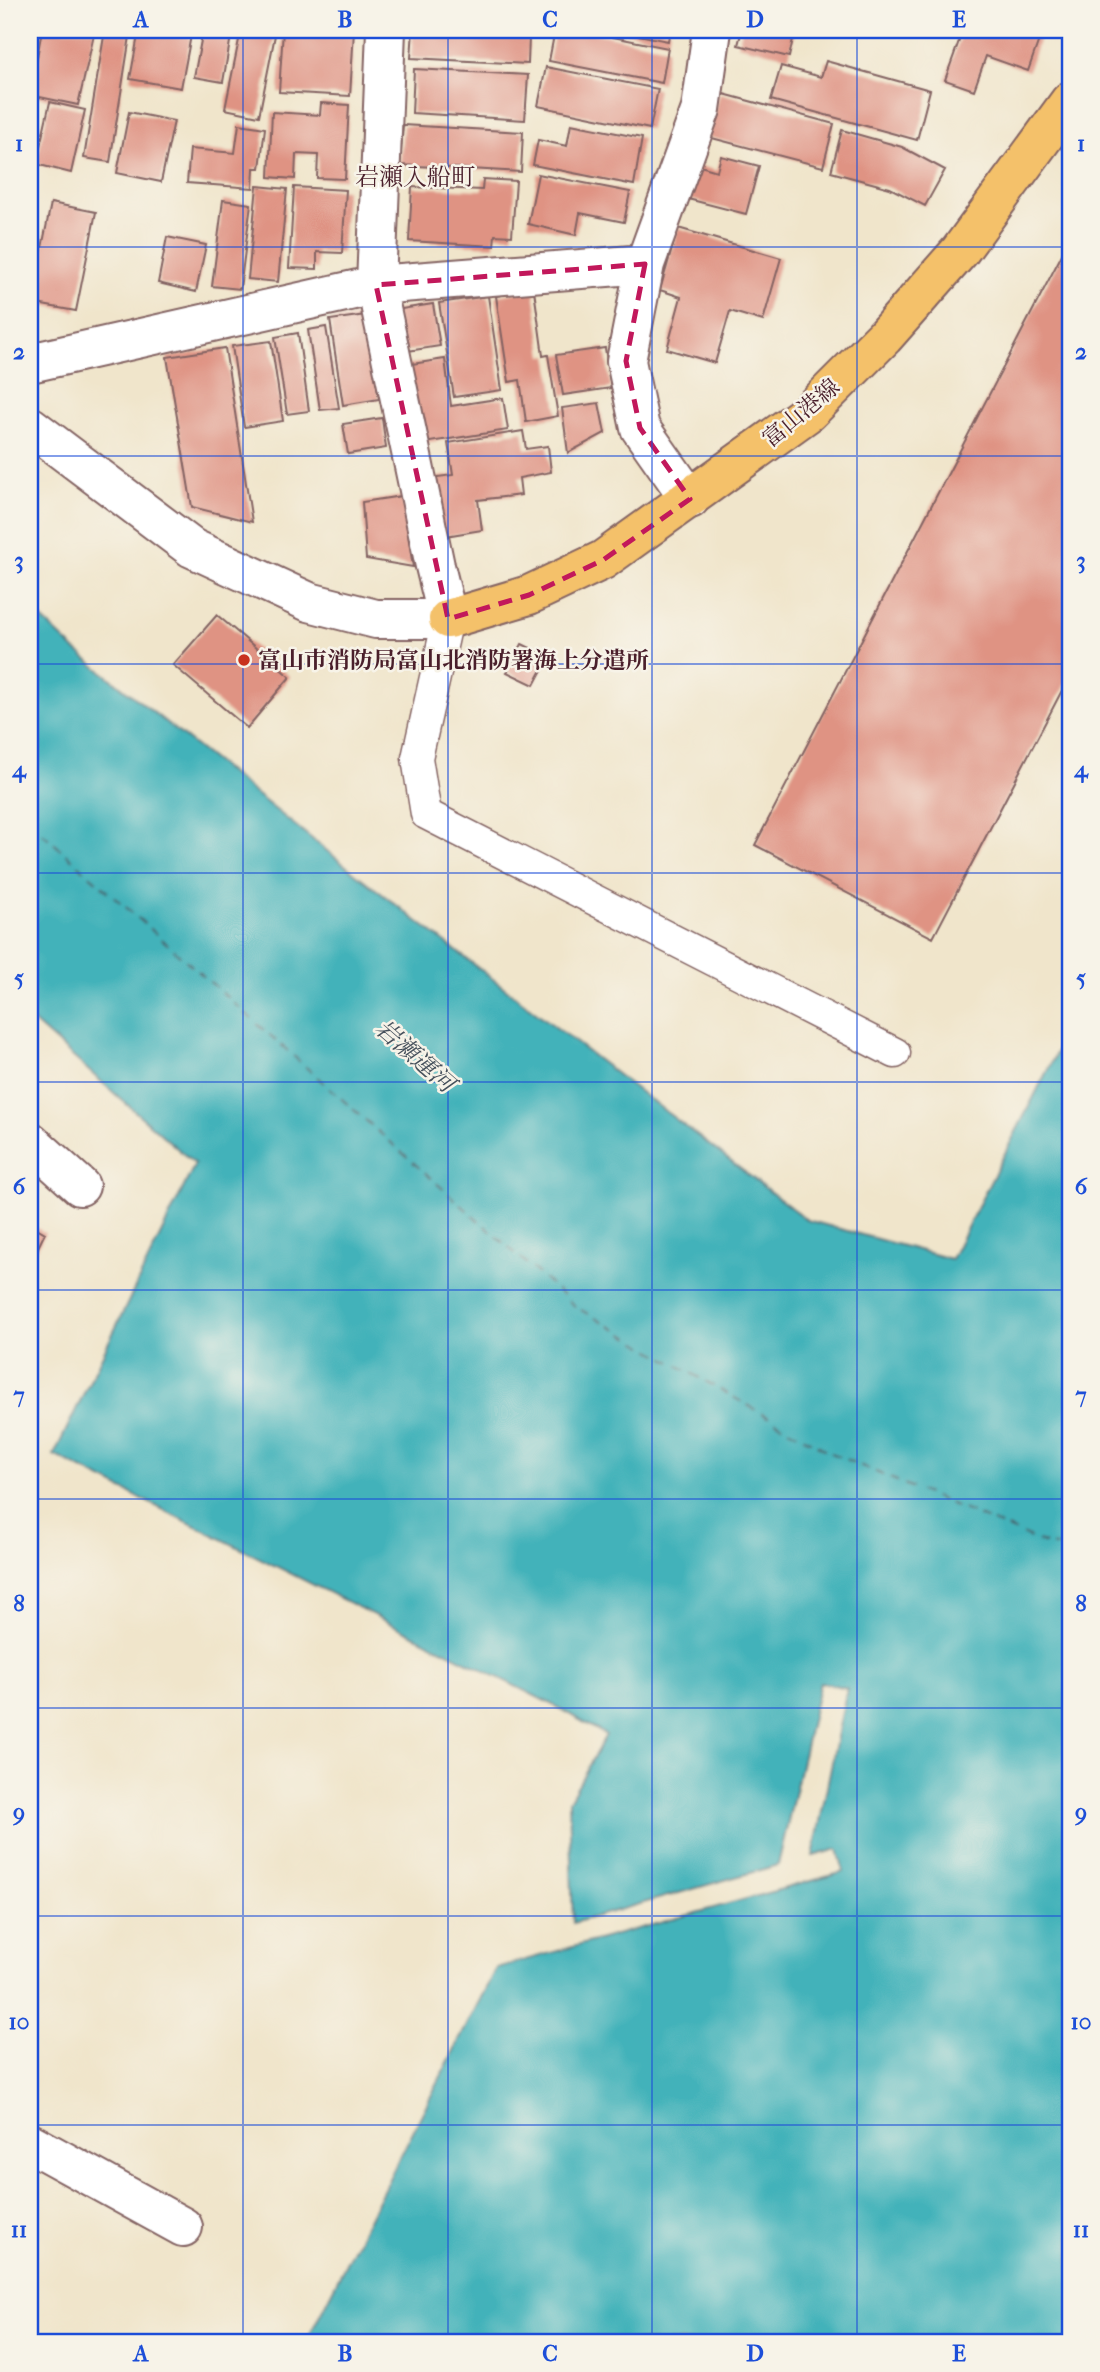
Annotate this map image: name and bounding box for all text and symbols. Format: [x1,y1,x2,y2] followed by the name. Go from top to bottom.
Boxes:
[132,6,150,33] text: A
[338,6,353,33] text: B
[542,6,558,33] text: C
[746,6,764,33] text: D
[952,6,966,33] text: E
[15,130,23,157] text: 1
[1077,130,1085,157] text: 1
[355,163,475,191] district label: 岩瀬入船町
[13,338,25,365] text: 2
[1075,338,1087,365] text: 2
[757,373,845,453] street label: 富山港線
[14,547,24,574] text: 3
[1076,547,1086,574] text: 3
[258,647,649,674] place label: 富山市消防局富山北消防署海上分遣所
[236,652,252,668] marker: 富山市消防局富山北消防署海上分遣所
[11,756,27,783] text: 4
[1073,756,1089,783] text: 4
[14,964,24,991] text: 5
[1076,964,1086,991] text: 5
[370,1014,463,1101] water label: 岩瀬運河
[13,1173,26,1200] text: 6
[1075,1173,1088,1200] text: 6
[12,1382,25,1409] text: 7
[1074,1382,1087,1409] text: 7
[13,1590,25,1617] text: 8
[1075,1590,1087,1617] text: 8
[12,1799,25,1826] text: 9
[1074,1799,1087,1826] text: 9
[9,2008,29,2035] text: 10
[1071,2008,1091,2035] text: 10
[11,2216,27,2243] text: 11
[1073,2216,1089,2243] text: 11
[132,2340,150,2367] text: A
[338,2340,353,2367] text: B
[542,2340,558,2367] text: C
[746,2340,764,2367] text: D
[952,2340,966,2367] text: E

